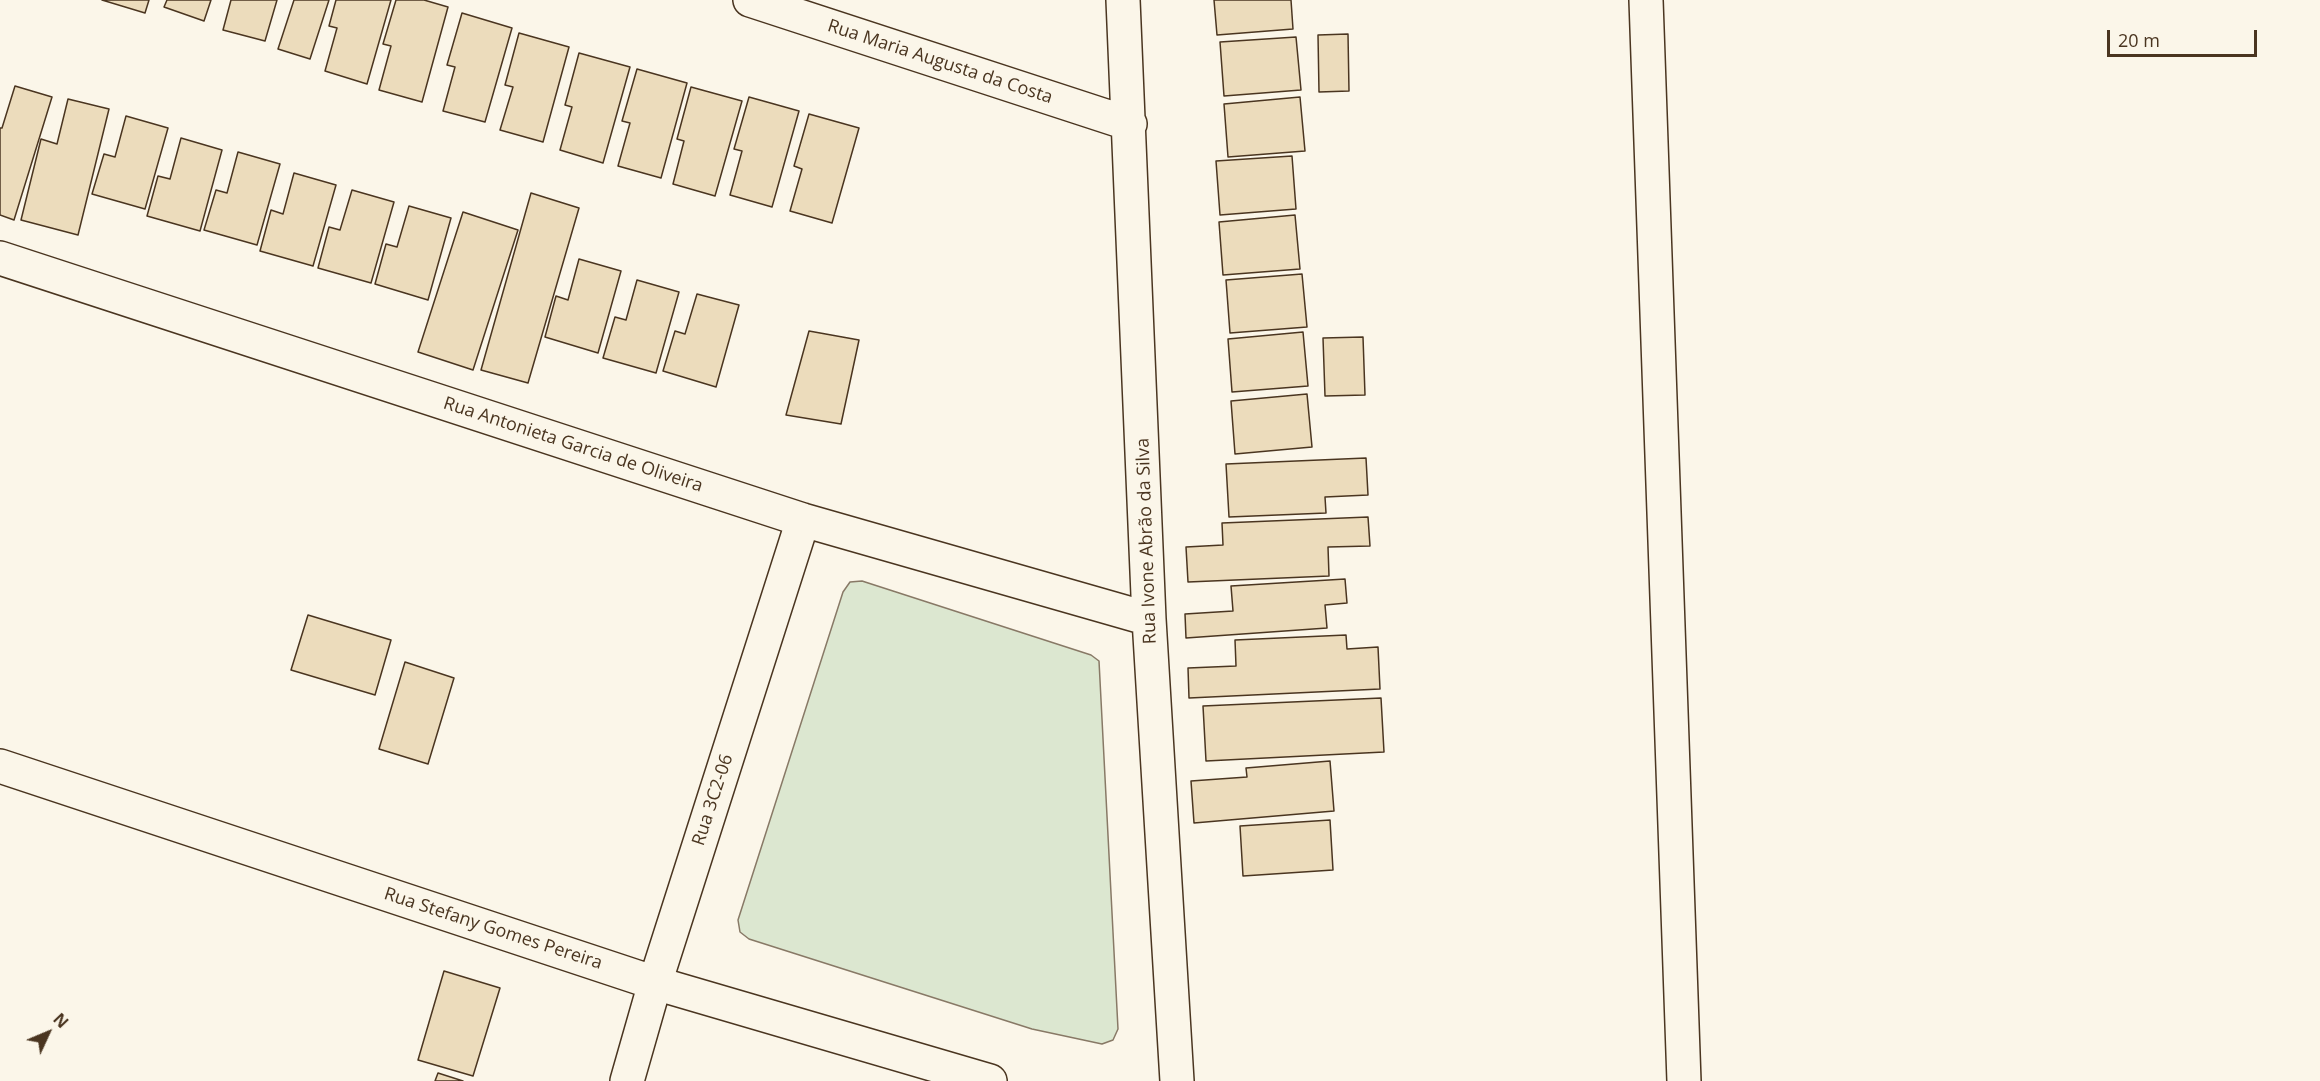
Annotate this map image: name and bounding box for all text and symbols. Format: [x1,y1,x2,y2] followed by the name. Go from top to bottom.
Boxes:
[825,15,1055,109] street label: Rua Maria Augusta da Costa
[2110,18,2260,56] scale bar
[2118,28,2160,52] text: 20 m
[441,393,705,497] street label: Rua Antonieta Garcia de Oliveira
[1133,437,1161,645] street label: Rua Ivone Abrão da Silva
[688,751,738,849] street label: Rua 3C2-06
[381,883,605,975] street label: Rua Stefany Gomes Pereira
[18,1003,78,1063] north arrow
[49,1008,73,1033] text: N

